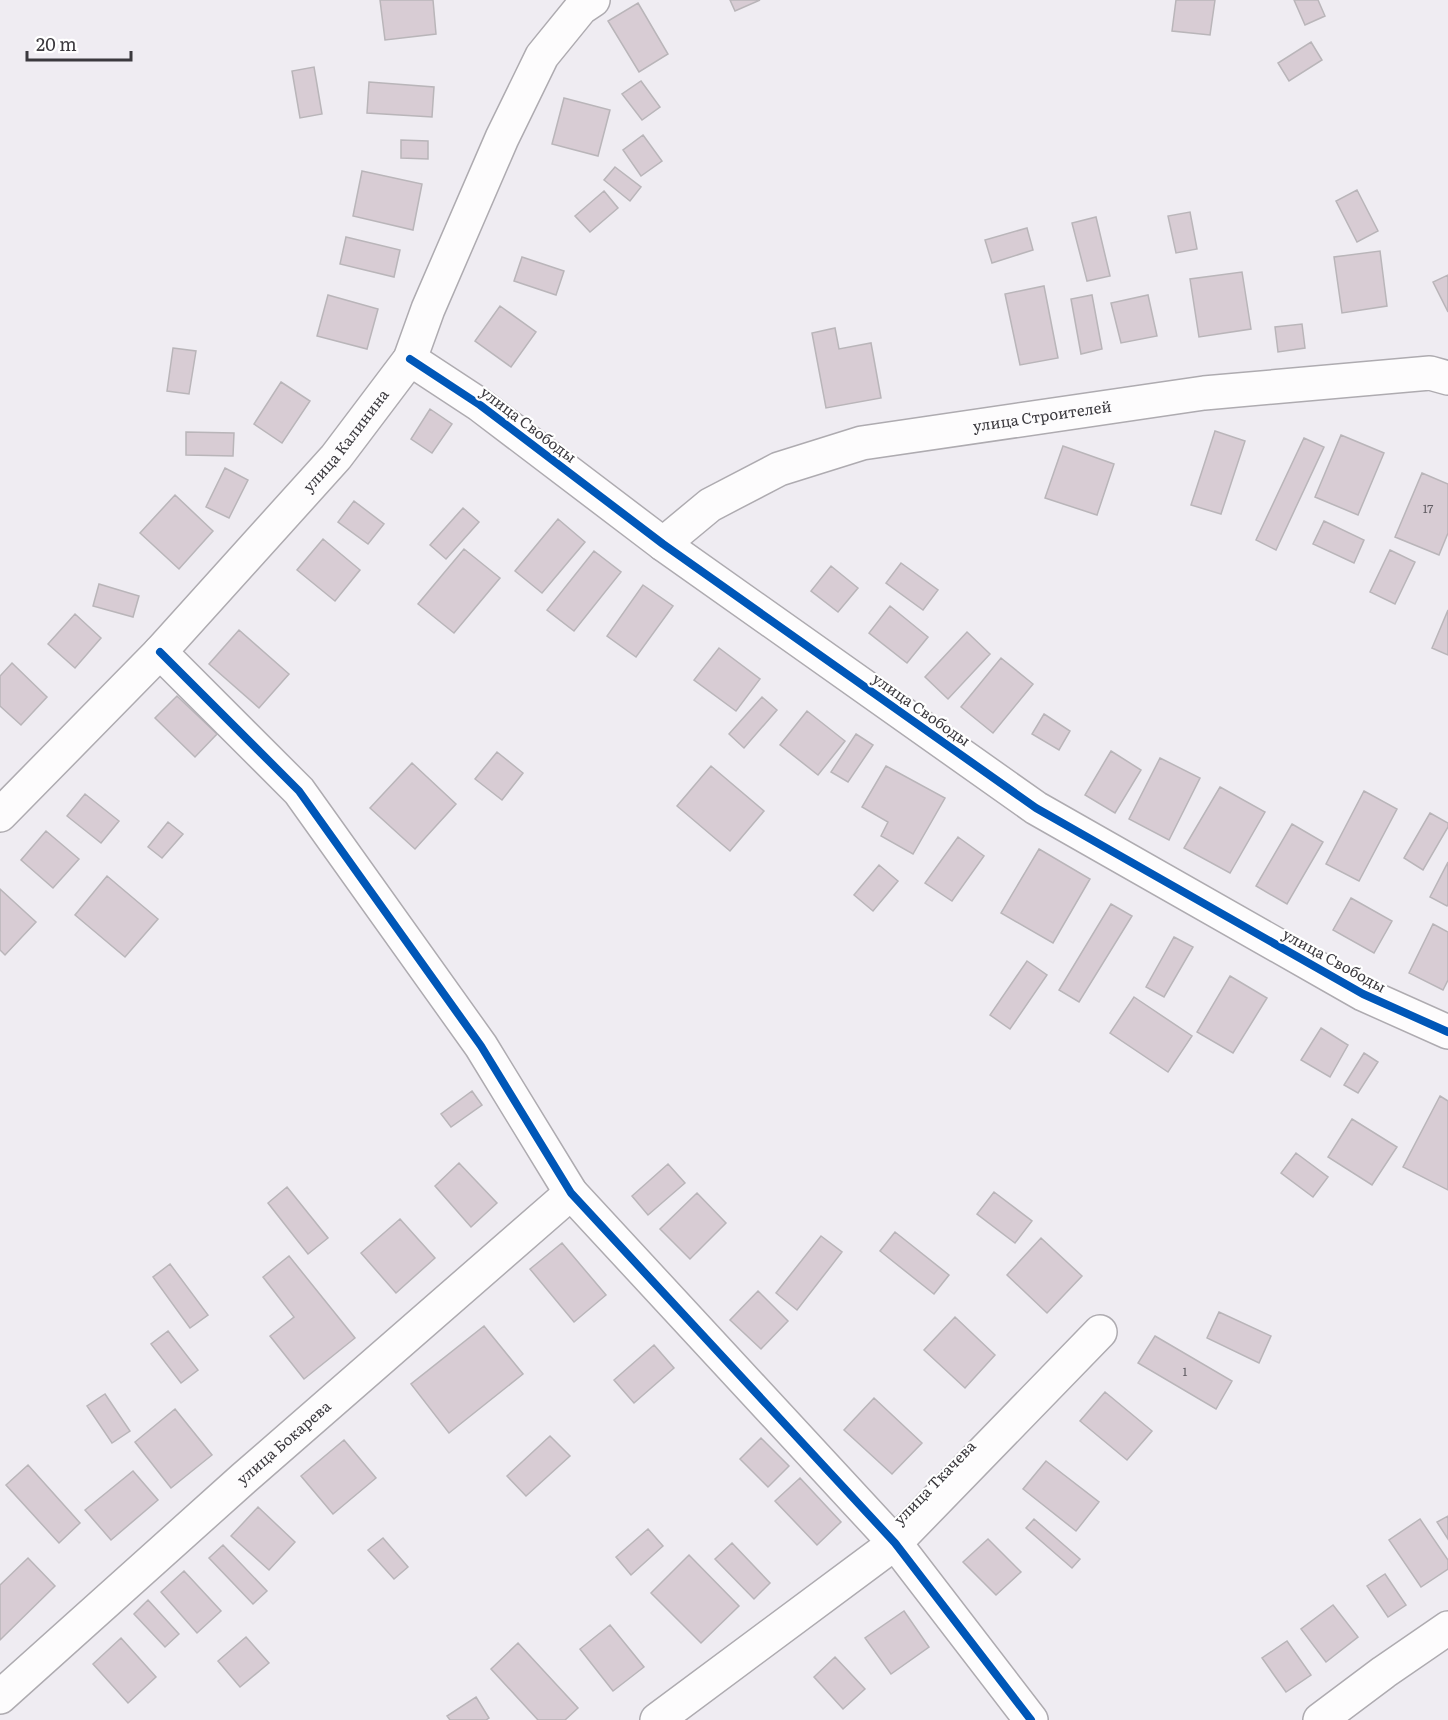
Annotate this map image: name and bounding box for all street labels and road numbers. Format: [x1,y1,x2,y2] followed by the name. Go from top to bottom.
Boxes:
[476,380,582,468] street label: улица Свободы
[297,383,394,497] street label: улица Калинина
[971,394,1113,437] street label: улица Строителей
[868,666,976,751] street label: улица Свободы
[1279,922,1391,998] street label: улица Свободы
[231,1394,336,1490] street label: улица Бокарева
[887,1434,981,1529] street label: улица Ткачева

